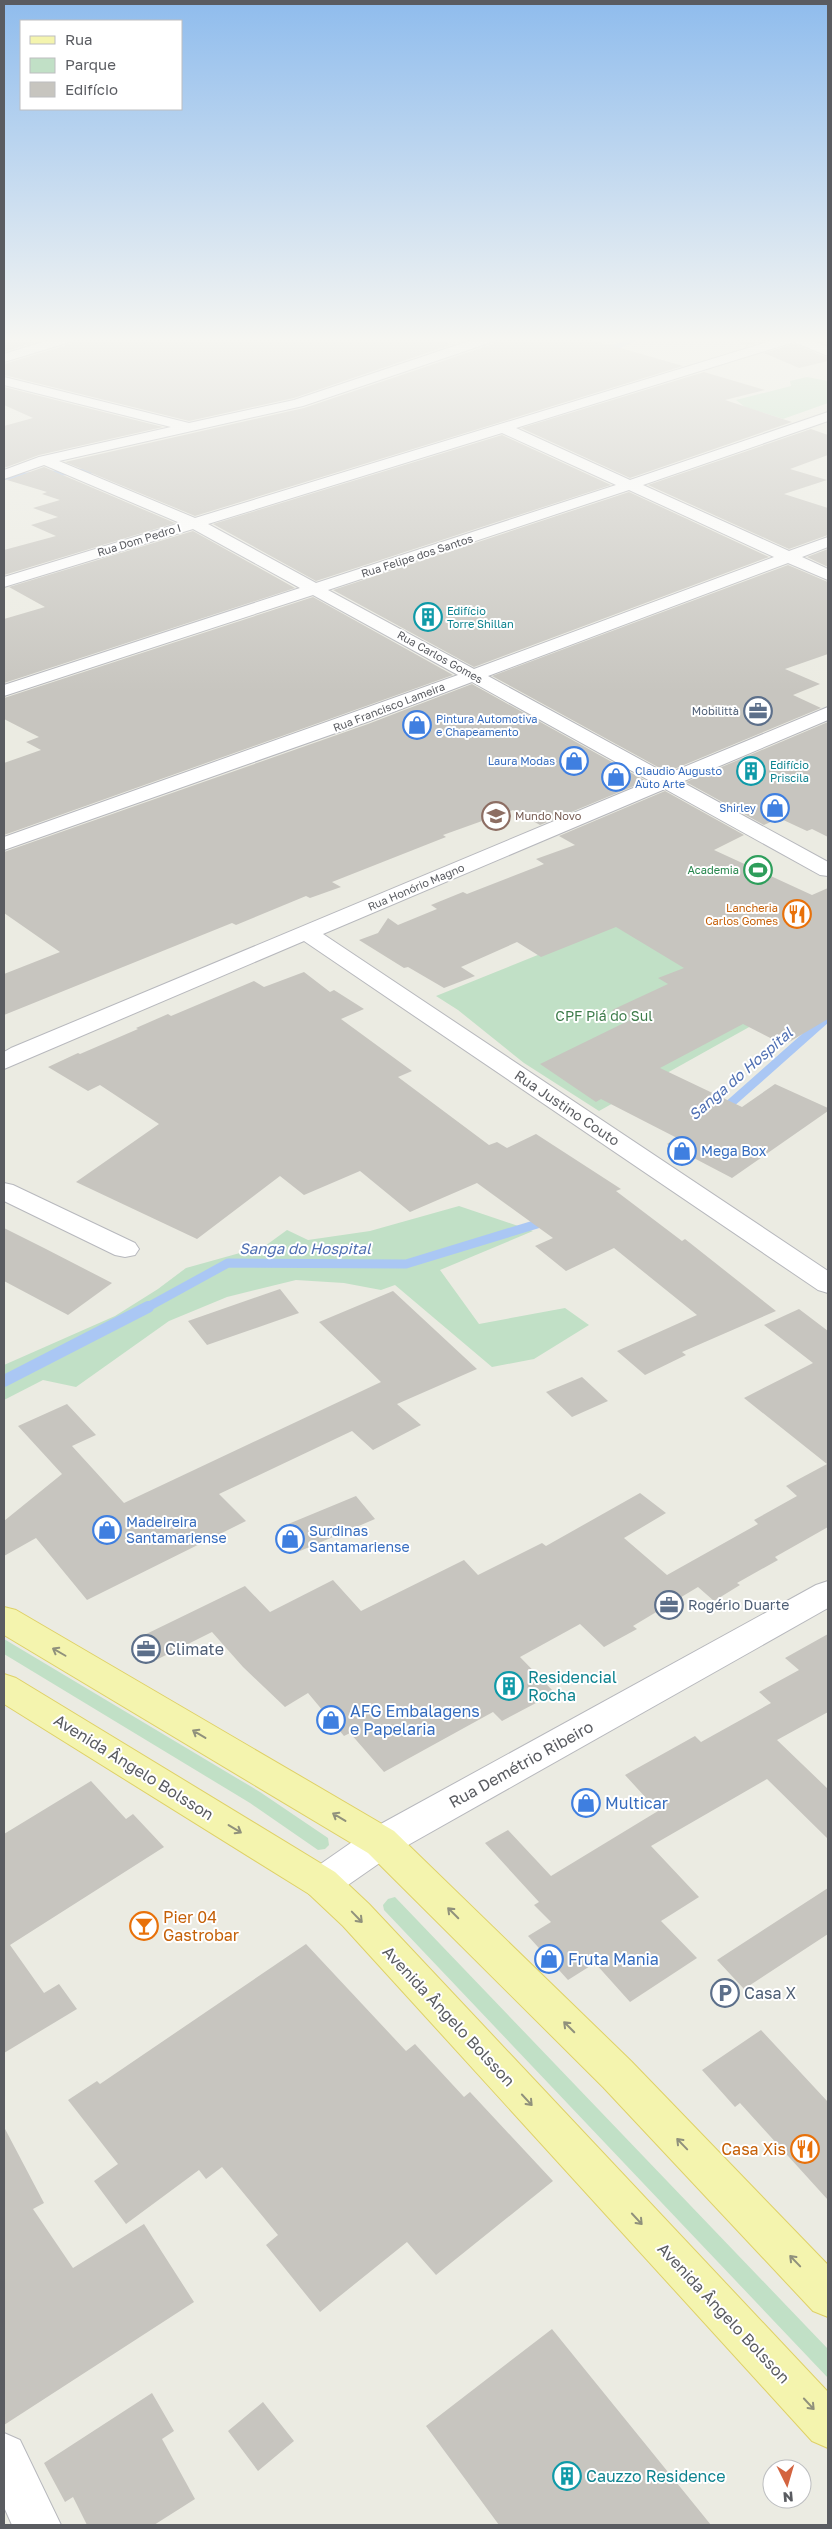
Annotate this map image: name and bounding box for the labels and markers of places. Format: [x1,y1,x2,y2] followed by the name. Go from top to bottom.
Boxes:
[413,602,443,632] building icon: Edifício Torre Shillan
[447,604,514,630] place label: Edifício Torre Shillan
[743,696,773,726] office icon: Mobilittà
[692,704,739,717] place label: Mobilittà
[402,710,432,740] shop icon: Pintura Automotiva e Chapeamento
[436,712,538,738] place label: Pintura Automotiva e Chapeamento
[559,746,589,776] shop icon: Laura Modas
[488,754,555,767] place label: Laura Modas
[736,756,766,786] building icon: Edifício Priscila
[770,758,809,784] place label: Edifício Priscila
[601,762,631,792] shop icon: Claudio Augusto Auto Arte
[635,764,722,790] place label: Claudio Augusto Auto Arte
[760,793,790,823] shop icon: Shirley
[481,801,511,831] school or university icon: Mundo Novo
[719,801,756,814] place label: Shirley
[515,809,582,822] place label: Mundo Novo
[743,855,773,885] sports icon: Academia
[687,863,739,876] place label: Academia
[782,899,812,929] restaurant icon: Lancheria Carlos Gomes
[705,901,778,927] place label: Lancheria Carlos Gomes
[667,1136,697,1166] shop icon: Mega Box
[701,1142,767,1159] place label: Mega Box
[126,1513,227,1546] place label: Madeireira Santamariense
[92,1515,122,1545] shop icon: Madeireira Santamariense
[309,1522,410,1555] place label: Surdinas Santamariense
[275,1524,305,1554] shop icon: Surdinas Santamariense
[654,1590,684,1620] office icon: Rogério Duarte
[688,1596,789,1613] place label: Rogério Duarte
[131,1634,161,1664] office icon: Climate
[165,1639,224,1659] place label: Climate
[528,1667,617,1705] place label: Residencial Rocha
[494,1671,524,1701] building icon: Residencial Rocha
[350,1701,480,1739] place label: AFG Embalagens e Papelaria
[316,1705,346,1735] shop icon: AFG Embalagens e Papelaria
[571,1788,601,1818] shop icon: Multicar
[605,1793,668,1813] place label: Multicar
[163,1907,239,1945] place label: Pier 04 Gastrobar
[129,1911,159,1941] bar icon: Pier 04 Gastrobar
[534,1944,564,1974] shop icon: Fruta Mania
[568,1949,659,1969] place label: Fruta Mania
[710,1978,740,2008] parking icon: Casa X
[744,1983,796,2003] place label: Casa X
[790,2134,820,2164] restaurant icon: Casa Xis
[721,2139,786,2159] place label: Casa Xis
[552,2461,582,2491] building icon: Cauzzo Residence
[586,2466,725,2486] place label: Cauzzo Residence

